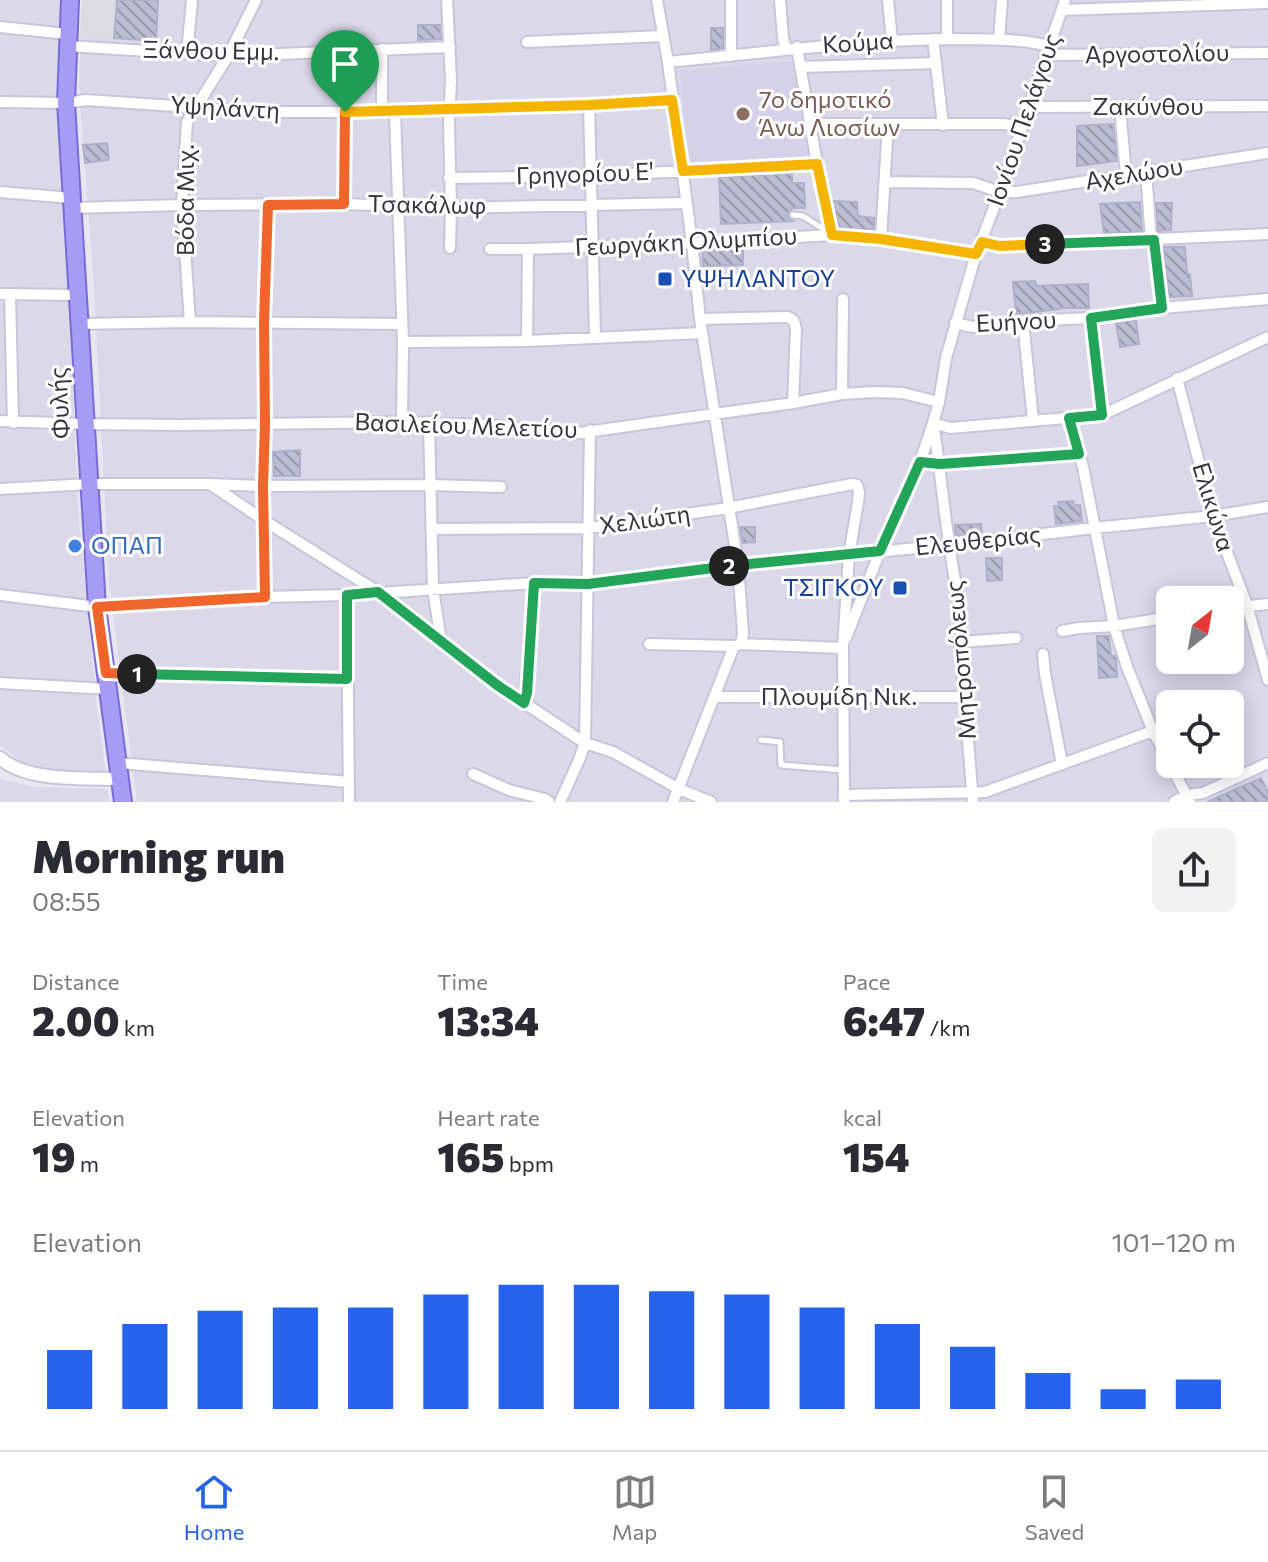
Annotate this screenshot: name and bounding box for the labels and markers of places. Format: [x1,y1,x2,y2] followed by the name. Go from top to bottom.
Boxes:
[311,30,379,112] pin
[758,84,900,141] place label: 7ο δημοτικό Άνω Λιοσίων
[734,105,752,123] marker: 7ο δημοτικό Άνω Λιοσίων
[1025,224,1065,264] pin: 3
[681,263,835,292] place label: ΥΨΗΛΑΝΤΟΥ
[656,270,674,288] marker: ΥΨΗΛΑΝΤΟΥ
[91,530,163,559] place label: ΟΠΑΠ
[66,537,84,555] marker: ΟΠΑΠ
[709,546,749,586] pin: 2
[783,572,884,601] place label: ΤΣΙΓΚΟΥ
[891,579,909,597] marker: ΤΣΙΓΚΟΥ
[117,654,157,694] pin: 1

